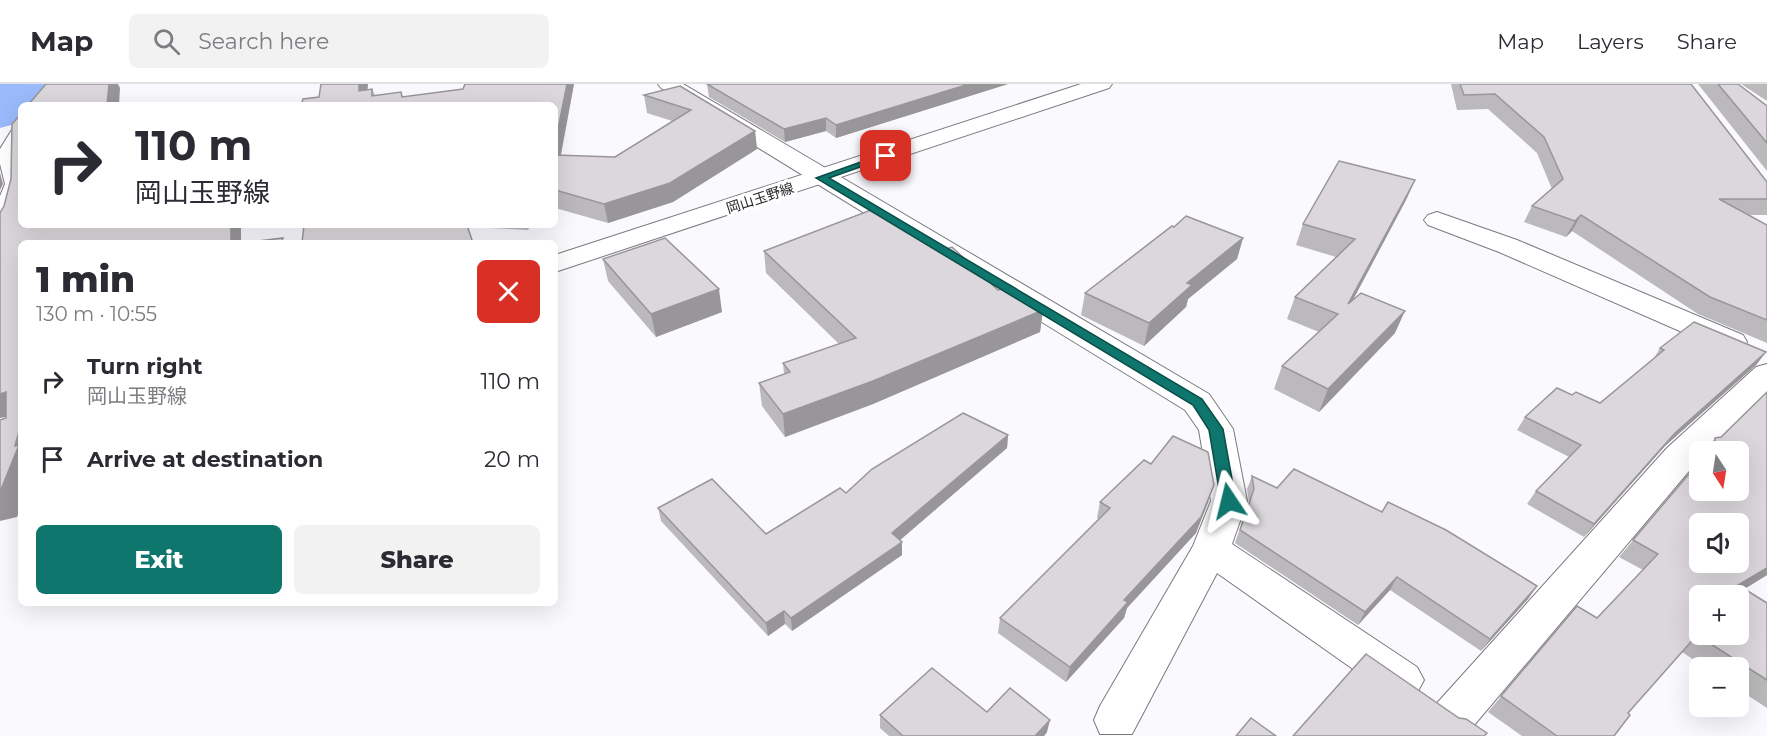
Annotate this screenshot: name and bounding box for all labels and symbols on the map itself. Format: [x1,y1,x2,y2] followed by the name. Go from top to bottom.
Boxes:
[860,130,911,181] pin
[724,179,796,217] street label: 岡山玉野線
[1689,441,1749,501] north arrow
[1197,469,1261,533] position arrow

